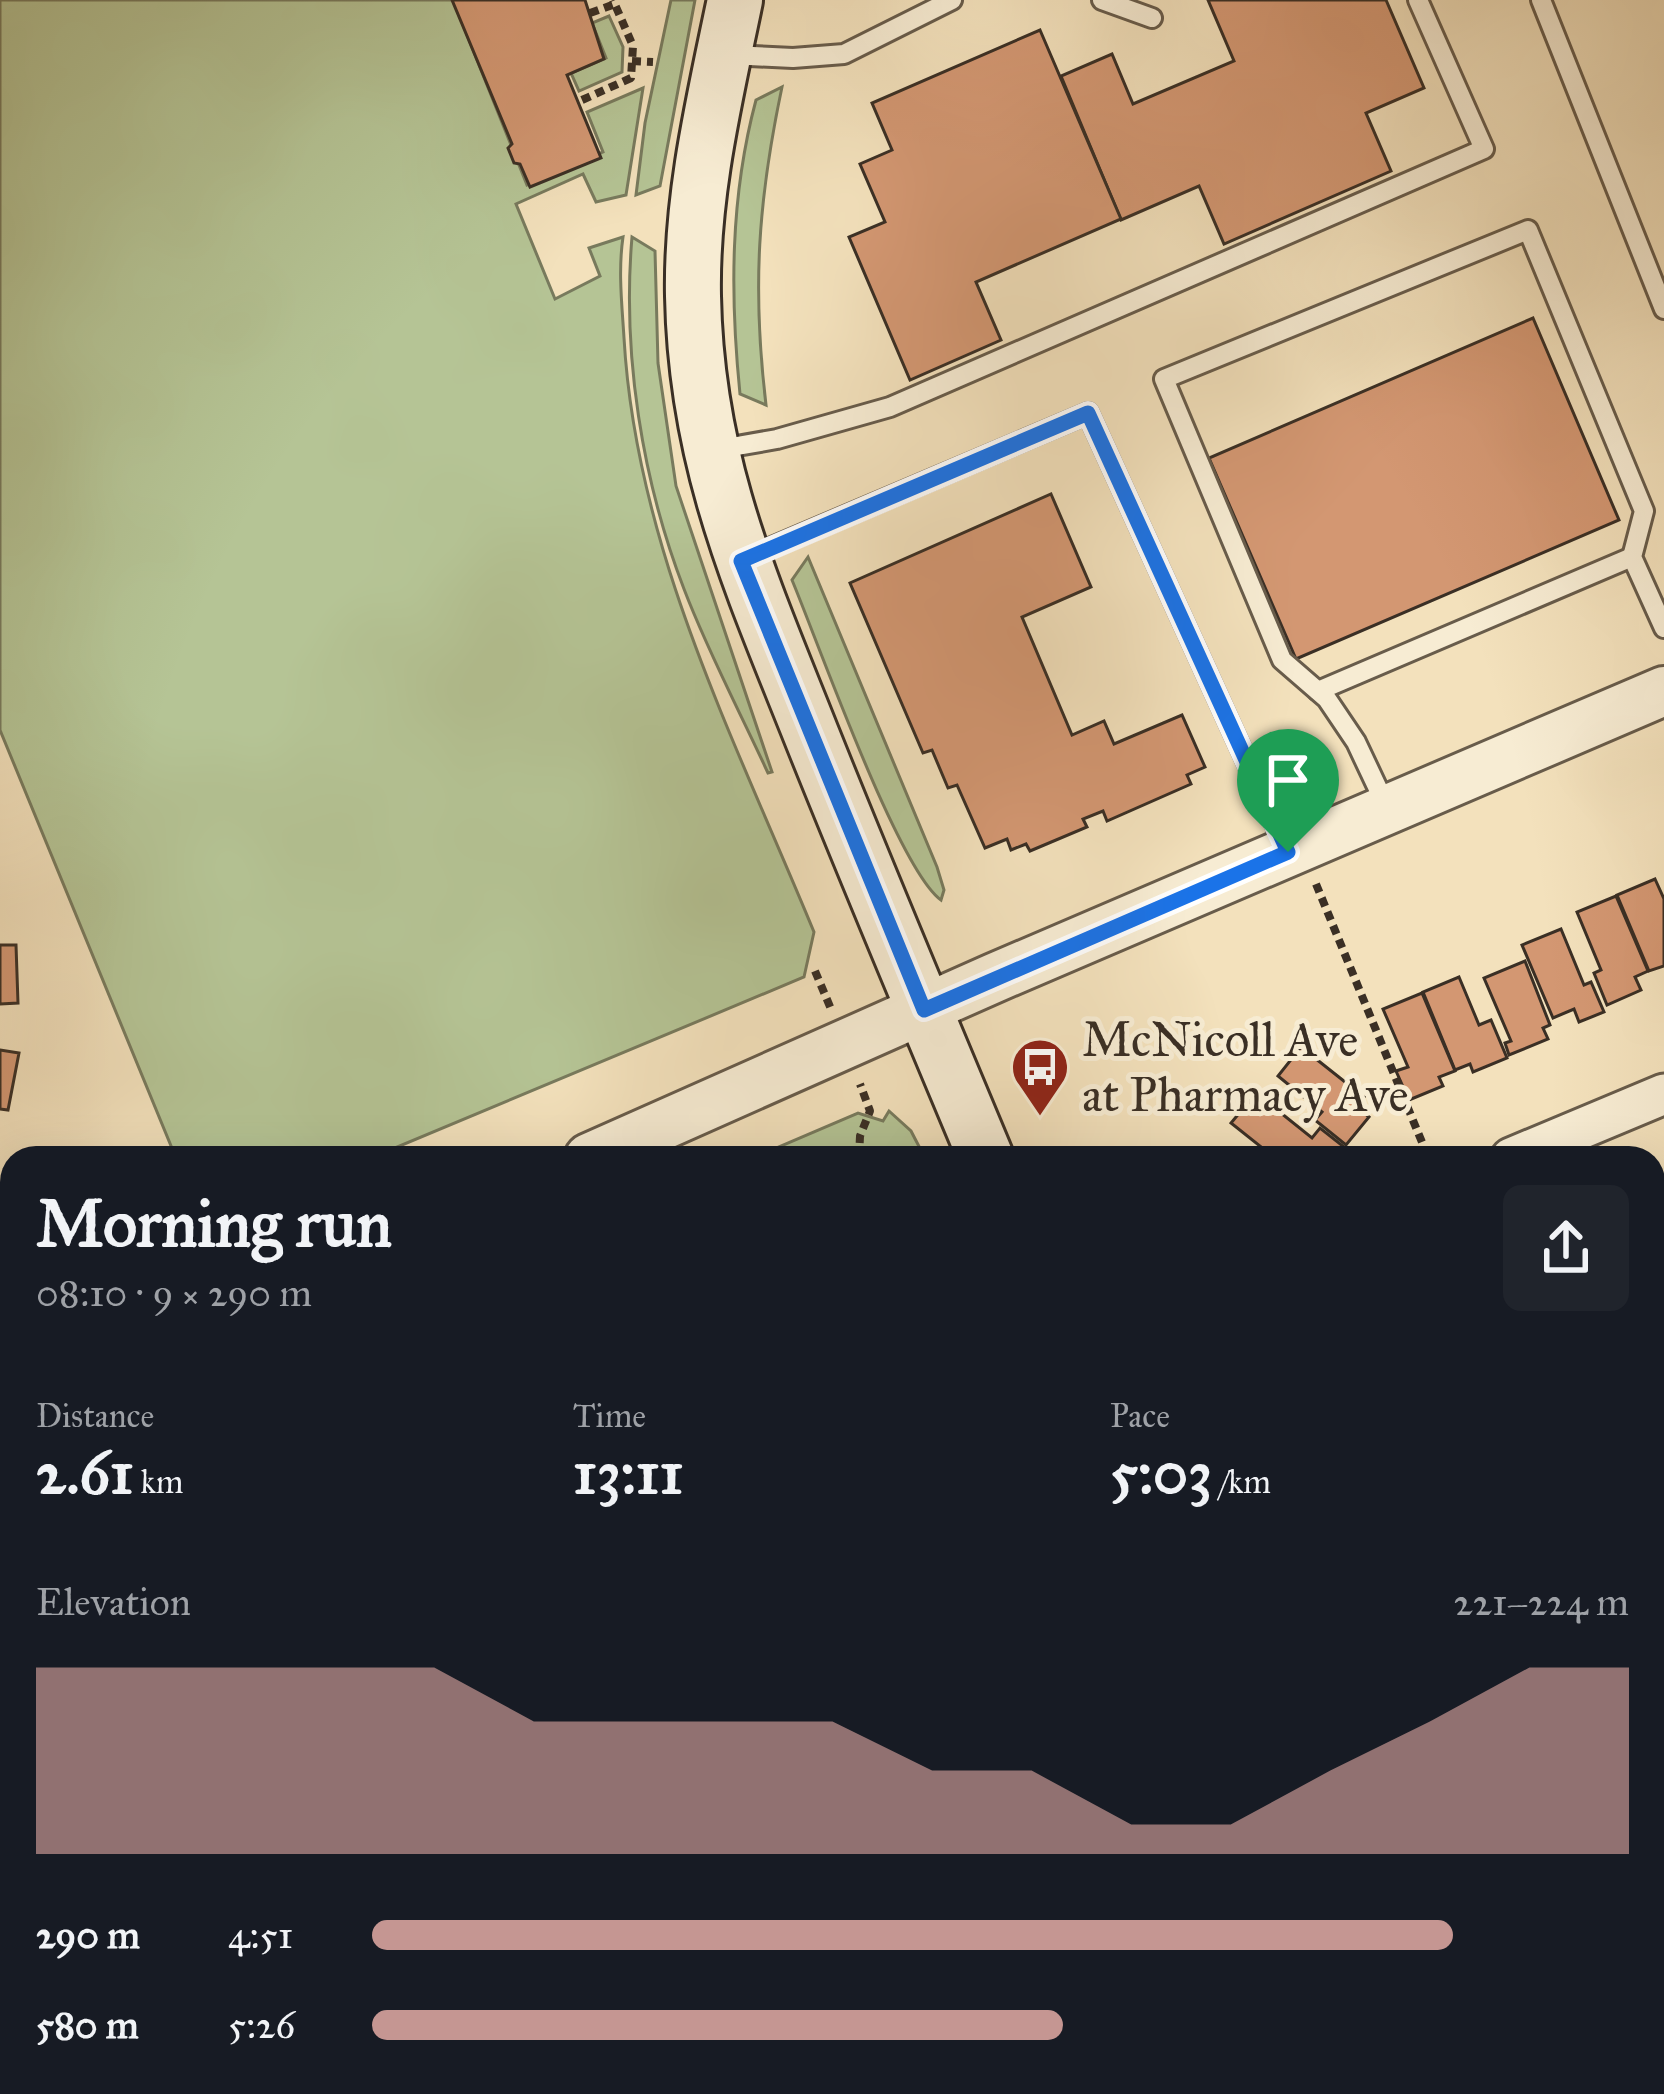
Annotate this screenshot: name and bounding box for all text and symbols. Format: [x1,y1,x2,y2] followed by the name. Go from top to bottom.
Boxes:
[1237,729,1339,852] pin
[1255,747,1321,813] icon: arrive
[1082,1010,1409,1124] place label: McNicoll Ave at Pharmacy Ave
[1009,1036,1071,1118] bus stop icon: McNicoll Ave at Pharmacy Ave
[36,1183,392,1264] text: Morning run
[1503,1185,1629,1311] button: share
[36,1269,312,1317] text: 08:10 · 9 × 290 m
[36,1396,154,1436] text: Distance
[573,1396,646,1436] text: Time
[1110,1396,1170,1436] text: Pace
[36,1436,133,1509] text: 2.61
[573,1436,683,1509] text: 13:11
[1110,1436,1212,1509] text: 5:03
[133,1462,184,1502] text: km
[1212,1462,1271,1502] text: /km
[36,1578,191,1626] text: Elevation
[1454,1578,1629,1626] text: 221–224 m
[36,1911,140,1959] text: 290 m
[228,1911,293,1959] text: 4:51
[36,2001,139,2049] text: 580 m
[228,2001,295,2049] text: 5:26

